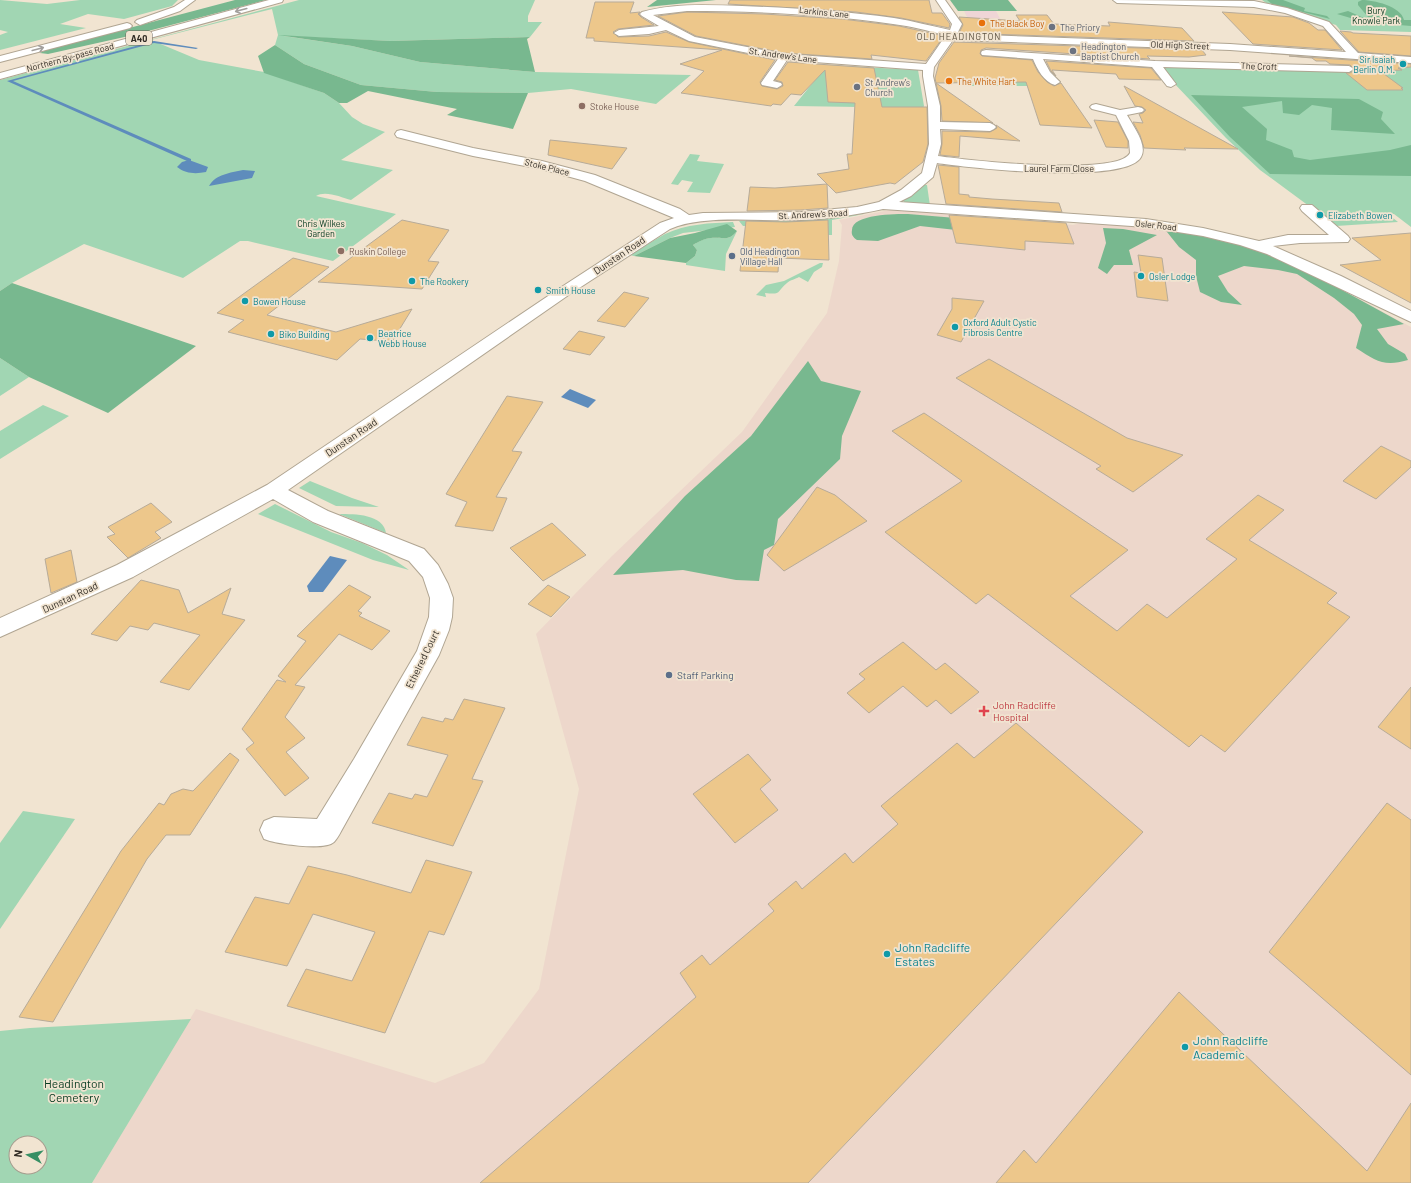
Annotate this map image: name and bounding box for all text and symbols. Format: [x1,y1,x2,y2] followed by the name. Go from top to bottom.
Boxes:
[799,4,850,20] street label: Larkins Lane
[1352,5,1400,26] park label: Bury Knowle Park
[235,7,248,14] one-way arrow
[977,18,987,28] marker: The Black Boy
[990,18,1044,29] place label: The Black Boy
[1047,22,1057,32] marker: The Priory
[1060,22,1100,33] place label: The Priory
[126,31,152,45] road number: A40
[917,31,1001,42] district label: OLD HEADINGTON
[1151,38,1209,52] street label: Old High Street
[25,40,115,74] street label: Northern By-pass Road
[1081,41,1139,62] place label: Headington Baptist Church
[31,44,44,52] one-way arrow
[748,45,818,65] street label: St. Andrew's Lane
[1068,46,1078,56] marker: Headington Baptist Church
[1353,54,1395,75] place label: Sir Isaiah Berlin O.M.
[1398,59,1408,69] marker: Sir Isaiah Berlin O.M.
[1241,60,1277,72] street label: The Croft
[944,76,954,86] marker: The White Hart
[957,76,1015,87] place label: The White Hart
[865,77,910,98] place label: St Andrew's Church
[852,82,862,92] marker: St Andrew's Church
[577,101,587,111] marker: Stoke House
[590,101,639,112] place label: Stoke House
[524,156,571,178] street label: Stoke Place
[1024,163,1094,174] street label: Laurel Farm Close
[778,207,848,221] street label: St. Andrew's Road
[1315,210,1325,220] marker: Elizabeth Bowen
[1328,210,1392,221] place label: Elizabeth Bowen
[1135,217,1177,233] street label: Osler Road
[297,218,345,239] park label: Chris Wilkes Garden
[591,233,647,277] street label: Dunstan Road
[336,246,346,256] marker: Ruskin College
[349,246,406,257] place label: Ruskin College
[740,246,800,267] place label: Old Headington Village Hall
[727,251,737,261] marker: Old Headington Village Hall
[1136,271,1146,281] marker: Osler Lodge
[1149,271,1196,282] place label: Osler Lodge
[407,276,417,286] marker: The Rookery
[420,276,469,287] place label: The Rookery
[533,285,543,295] marker: Smith House
[546,285,596,296] place label: Smith House
[240,296,250,306] marker: Bowen House
[253,296,306,307] place label: Bowen House
[963,317,1037,338] place label: Oxford Adult Cystic Fibrosis Centre
[950,322,960,332] marker: Oxford Adult Cystic Fibrosis Centre
[378,328,427,349] place label: Beatrice Webb House
[266,329,276,339] marker: Biko Building
[279,329,330,340] place label: Biko Building
[365,333,375,343] marker: Beatrice Webb House
[323,415,379,459] street label: Dunstan Road
[40,579,100,615] street label: Dunstan Road
[403,628,441,690] street label: Ethelred Court
[677,669,734,681] place label: Staff Parking
[664,670,674,680] marker: Staff Parking
[993,699,1056,723] place label: John Radcliffe Hospital
[978,705,990,717] marker: John Radcliffe Hospital
[895,940,970,968] place label: John Radcliffe Estates
[882,949,892,959] marker: John Radcliffe Estates
[1193,1033,1268,1061] place label: John Radcliffe Academic
[1180,1042,1190,1052] marker: John Radcliffe Academic
[44,1076,104,1104] park label: Headington Cemetery
[8,1135,48,1175] north arrow
[11,1149,25,1158] text: N

